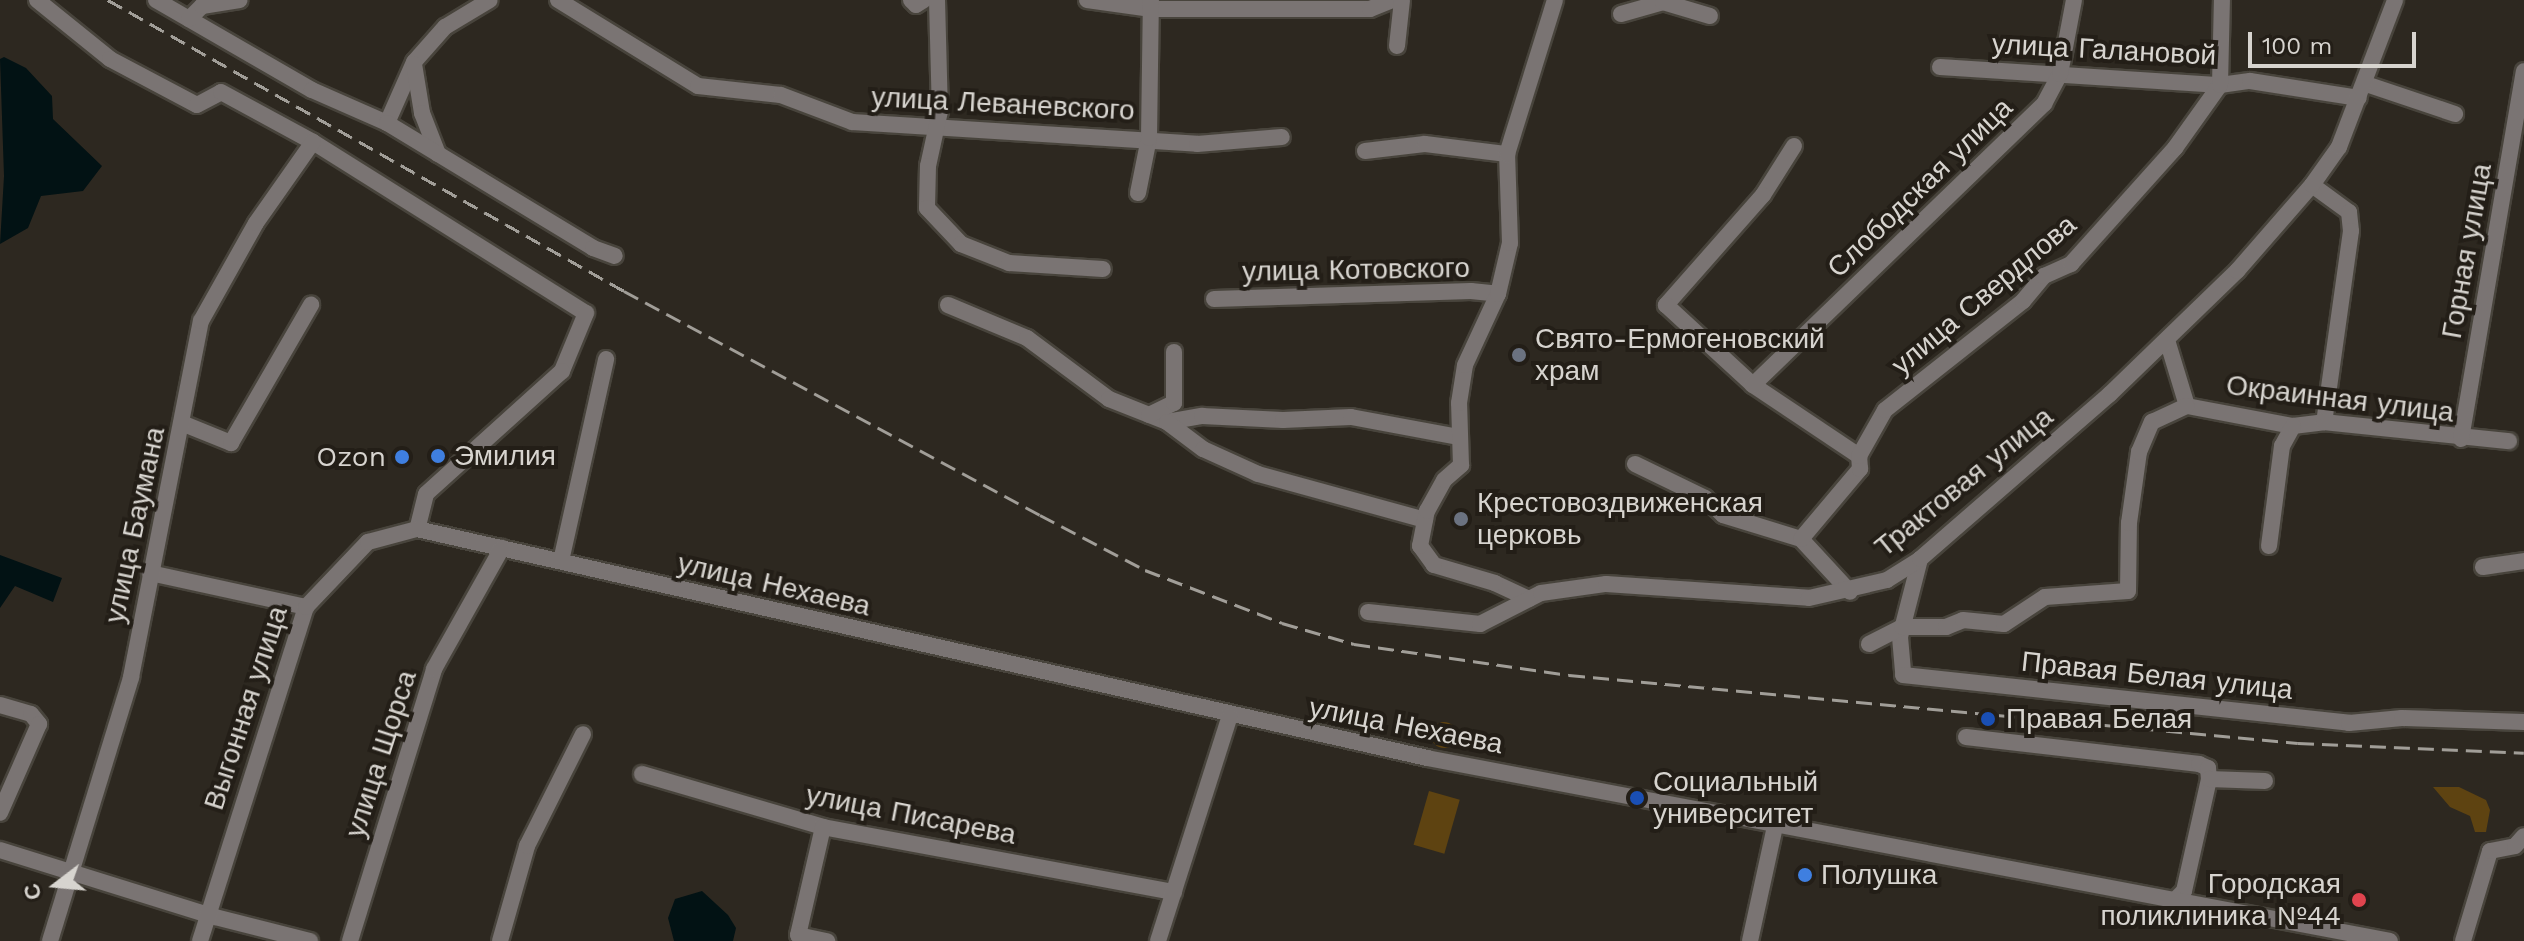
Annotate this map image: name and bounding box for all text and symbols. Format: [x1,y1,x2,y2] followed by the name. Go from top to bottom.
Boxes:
[2252,16,2420,66] scale bar
[1991,27,2217,73] street label: улица Галановой
[2262,32,2332,60] text: 100 m
[871,80,1135,128] street label: улица Леваневского
[1821,91,2019,285] street label: Слободская улица
[2435,161,2499,341] street label: Горная улица
[1885,208,2083,382] street label: улица Свердлова
[1242,251,1470,289] street label: улица Котовского
[1535,322,1825,388] place label: Свято-Ермогеновский храм
[1510,346,1528,364] marker: Свято-Ермогеновский храм
[2224,368,2456,430] street label: Окраинная улица
[1868,400,2060,564] street label: Трактовая улица
[98,424,172,626] street label: улица Баумана
[454,439,556,473] place label: Эмилия
[316,440,386,474] place label: Ozon
[429,447,447,465] marker: Эмилия
[393,448,411,466] marker: Ozon
[1477,486,1763,552] place label: Крестовоздвиженская церковь
[1452,510,1470,528] marker: Крестовоздвиженская церковь
[674,547,874,623] street label: улица Нехаева
[197,602,295,814] street label: Выгонная улица
[2020,645,2294,707] street label: Правая Белая улица
[338,666,424,842] street label: улица Щорса
[1306,691,1506,761] street label: улица Нехаева
[2006,702,2192,736] place label: Правая Белая
[1977,708,1999,730] marker: Правая Белая
[1653,765,1818,831] place label: Социальный университет
[803,778,1019,852] street label: улица Писарева
[1628,789,1646,807] marker: Социальный университет
[16,845,96,925] north arrow
[1821,858,1937,892] place label: Полушка
[1796,866,1814,884] marker: Полушка
[2100,867,2341,933] place label: Городская поликлиника №44
[18,881,47,903] text: С
[2348,889,2370,911] marker: Городская поликлиника №44

